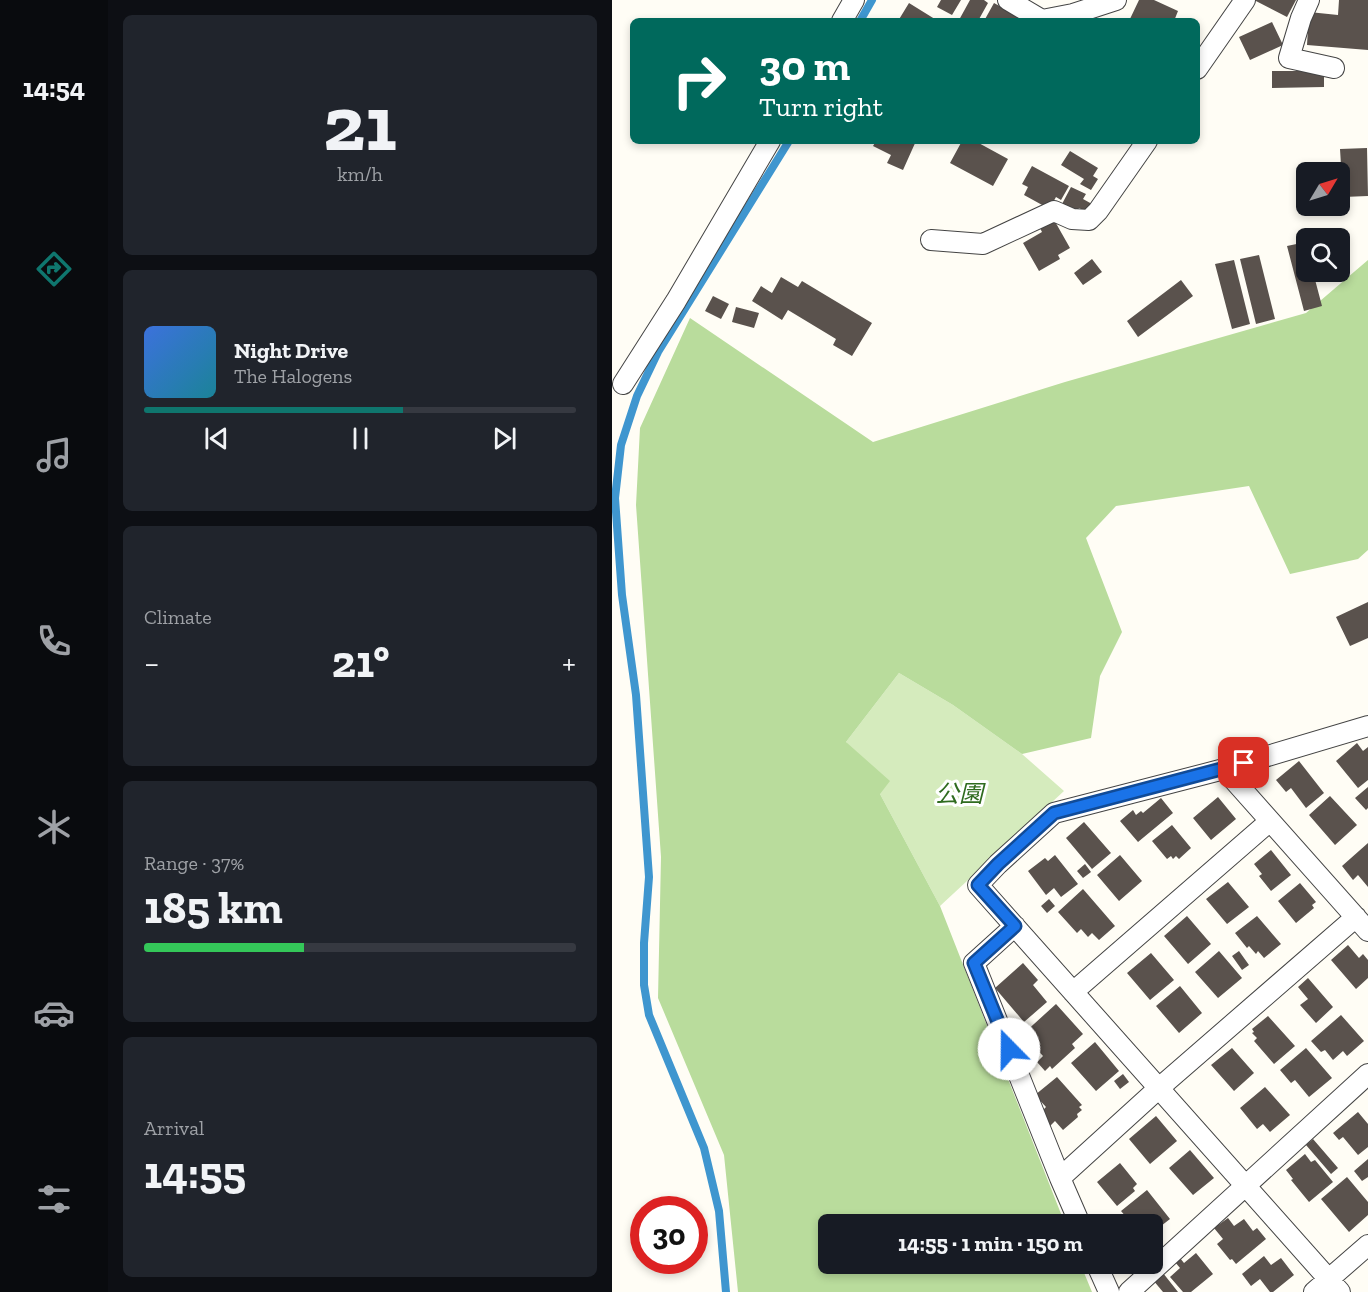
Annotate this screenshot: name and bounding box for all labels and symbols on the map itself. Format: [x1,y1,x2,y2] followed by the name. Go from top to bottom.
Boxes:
[1296,162,1350,216] north arrow
[1218,737,1269,788] pin
[935,779,986,808] park label: 公園
[977,1017,1041,1081] position arrow
[630,1196,708,1274] speed limit sign: 30

